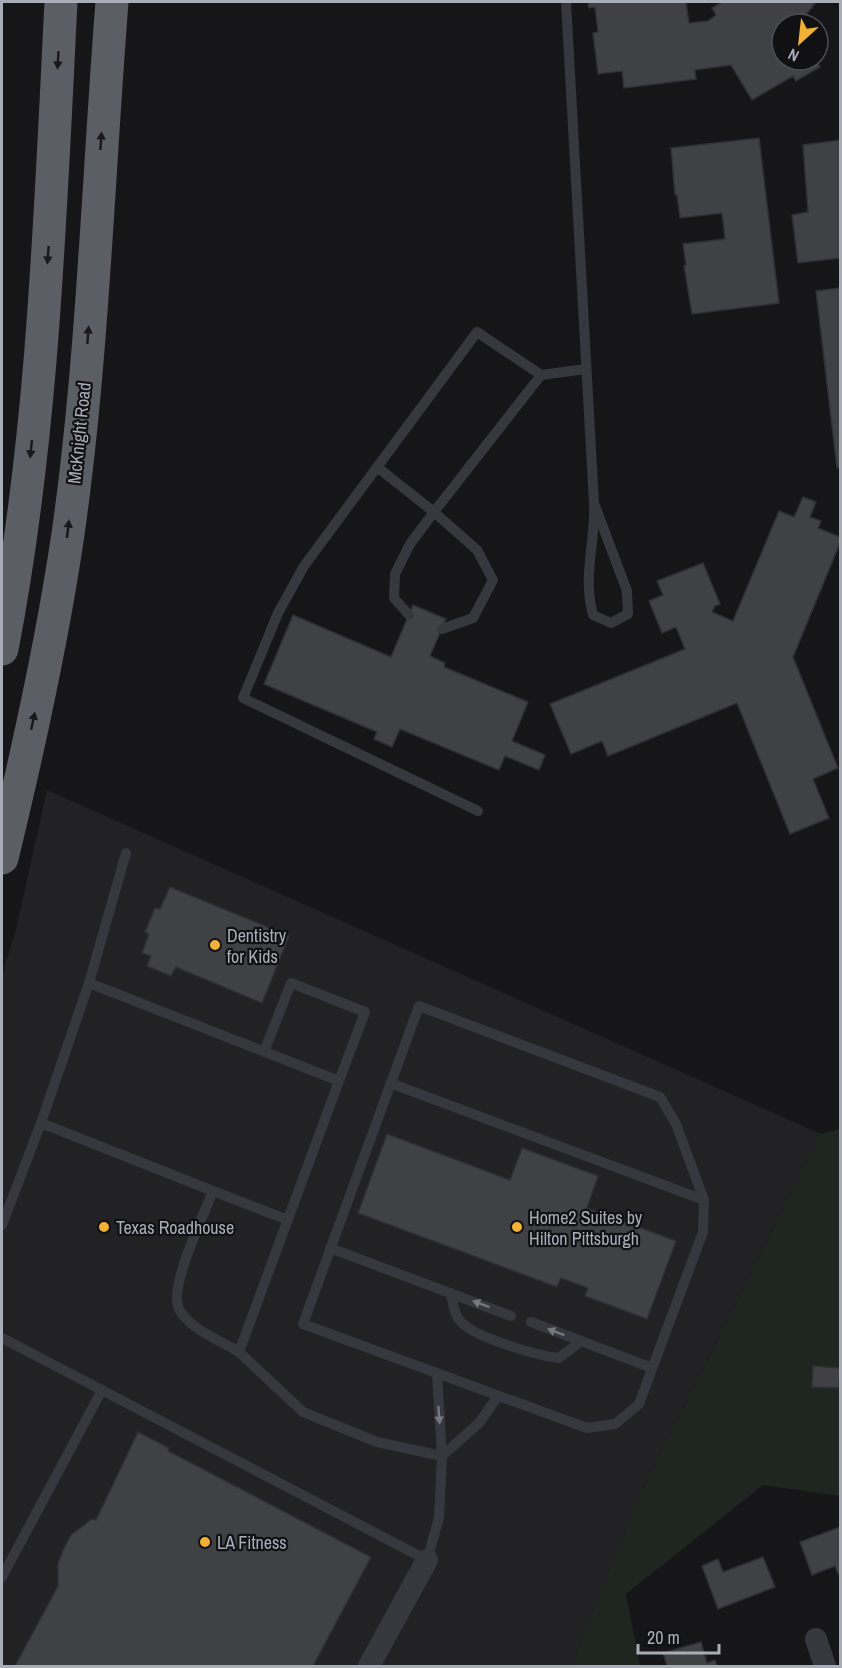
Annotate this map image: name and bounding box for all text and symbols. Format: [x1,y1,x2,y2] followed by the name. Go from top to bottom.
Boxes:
[770,12,830,72] north arrow
[784,43,802,67] text: N
[54,50,63,69] one-way arrow
[96,131,106,150] one-way arrow
[43,245,52,264] one-way arrow
[84,326,93,345] one-way arrow
[61,381,97,485] street label: McKnight Road
[27,439,36,458] one-way arrow
[63,520,73,539] one-way arrow
[29,712,39,730] one-way arrow
[227,923,287,969] place label: Dentistry for Kids
[208,938,222,952] marker: Dentistry for Kids
[529,1205,643,1251] place label: Home2 Suites by Hilton Pittsburgh
[116,1215,234,1240] place label: Texas Roadhouse
[97,1220,111,1234] marker: Texas Roadhouse
[510,1220,524,1234] marker: Home2 Suites by Hilton Pittsburgh
[472,1299,490,1308] one-way arrow
[547,1327,565,1336] one-way arrow
[434,1406,444,1425] one-way arrow
[217,1530,287,1555] place label: LA Fitness
[198,1535,212,1549] marker: LA Fitness
[638,1617,719,1655] scale bar
[647,1625,680,1650] text: 20 m

